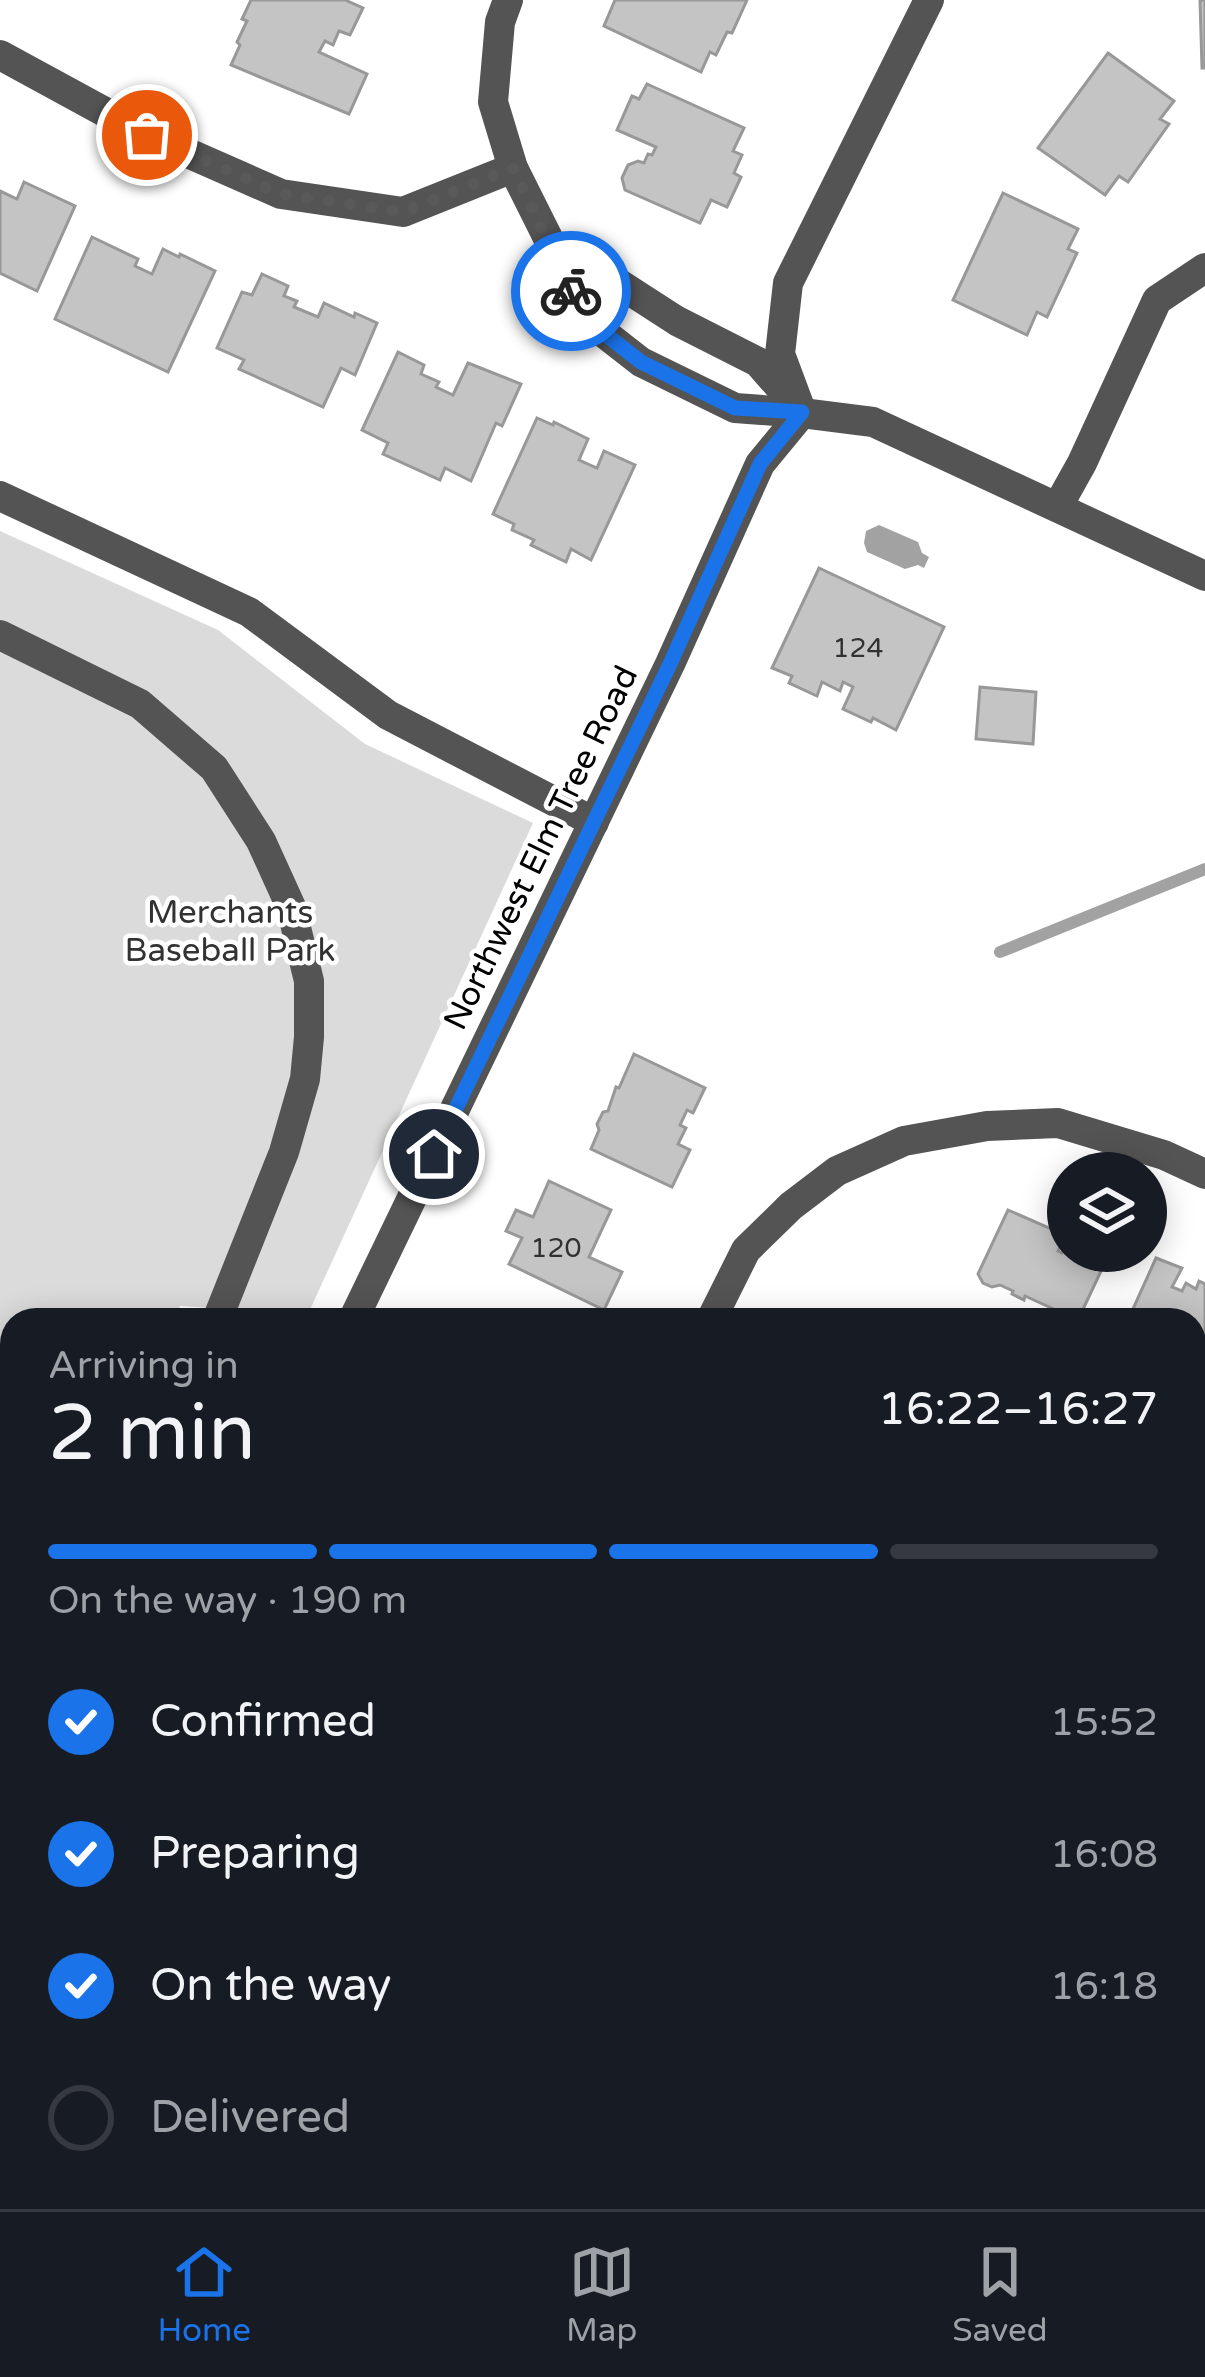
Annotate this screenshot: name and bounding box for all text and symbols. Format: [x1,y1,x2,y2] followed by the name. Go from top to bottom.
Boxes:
[96,84,198,186] pin
[114,102,180,168] icon: bag
[511,231,631,351] courier
[538,258,604,324] icon: bike
[833,632,883,665] house number: 124
[436,660,646,1036] street label: Northwest Elm Tree Road
[125,893,335,970] park label: Merchants Baseball Park
[383,1103,485,1205] pin
[401,1121,467,1187] icon: home
[1047,1152,1167,1272] map controls
[1047,1152,1167,1272] button: layers
[531,1232,581,1265] house number: 120
[48,1342,239,1389] text: Arriving in
[878,1383,1158,1437] text: 16:22–16:27
[48,1387,256,1481] text: 2 min
[48,1577,407,1624] text: On the way · 190 m
[48,1689,114,1755] icon: check
[150,1695,376,1749] text: Confirmed
[1050,1699,1158,1746] text: 15:52
[48,1821,114,1887] icon: check
[150,1827,360,1881] text: Preparing
[1050,1831,1158,1878] text: 16:08
[48,1953,114,2019] icon: check
[150,1959,391,2013] text: On the way
[1050,1963,1158,2010] text: 16:18
[150,2091,350,2145] text: Delivered
[157,2239,251,2350] tab: Home
[566,2239,637,2350] tab: Map
[952,2239,1048,2350] tab: Saved

